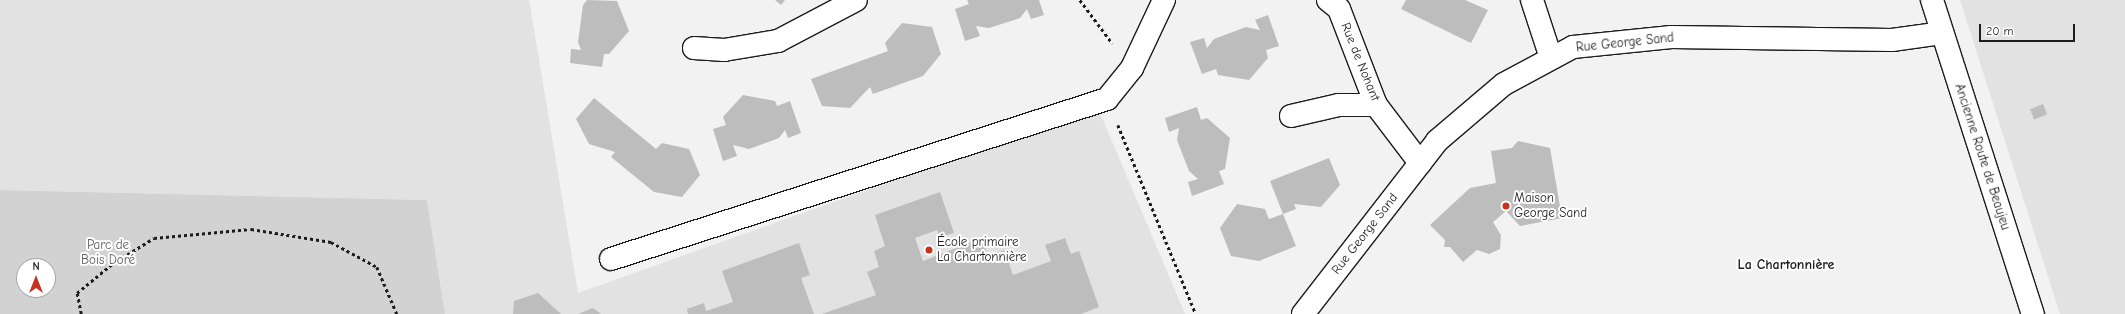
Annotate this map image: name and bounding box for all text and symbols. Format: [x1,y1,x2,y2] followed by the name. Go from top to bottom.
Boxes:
[1981,16,2077,42] scale bar
[1337,21,1383,103] street label: Rue de Nohant
[1986,24,2014,38] text: 20 m
[1575,30,1675,56] street label: Rue George Sand
[1951,82,2013,232] street label: Ancienne Route de Beaujeu
[1329,190,1401,278] street label: Rue George Sand
[1514,191,1587,222] place label: Maison George Sand
[1501,201,1511,211] marker: Maison George Sand
[937,235,1027,266] place label: École primaire La Chartonnière
[81,238,135,269] park label: Parc de Bois Doré
[924,245,934,255] marker: École primaire La Chartonnière
[1738,257,1834,273] district label: La Chartonnière
[16,258,56,298] north arrow
[32,260,40,273] text: N

